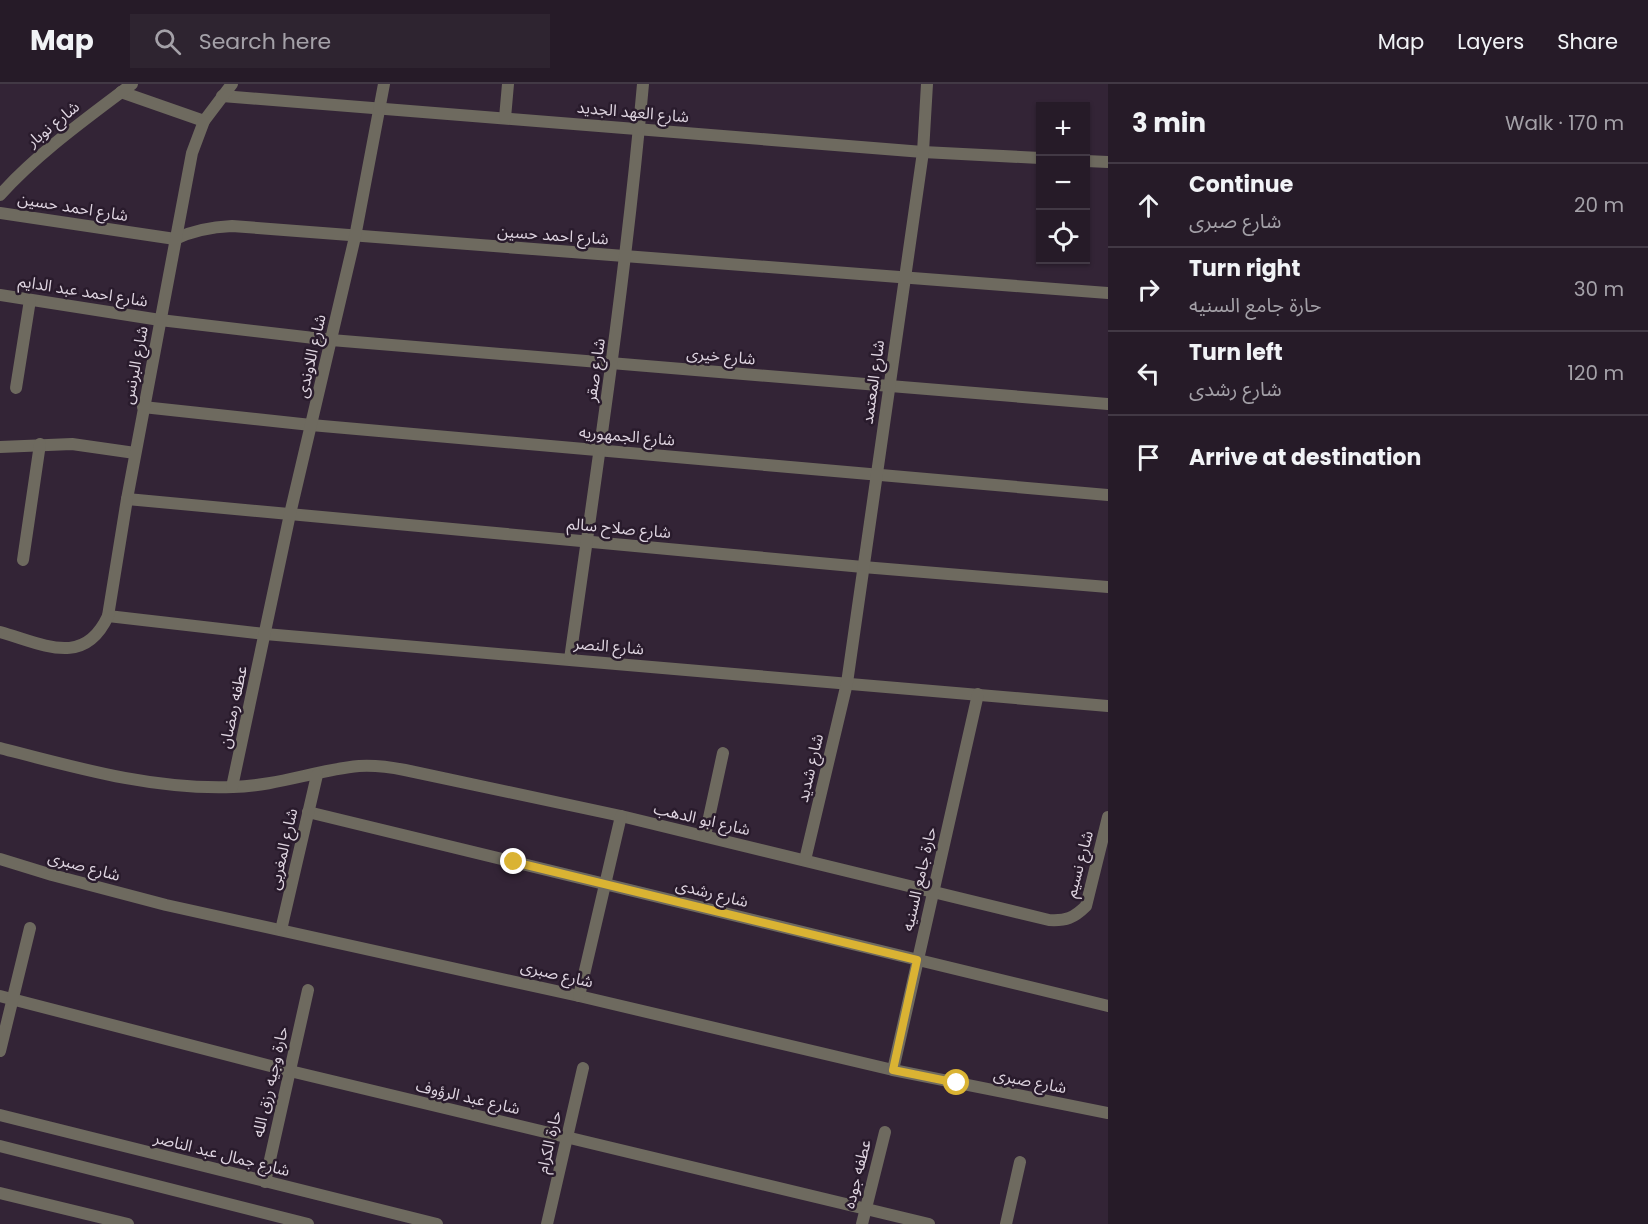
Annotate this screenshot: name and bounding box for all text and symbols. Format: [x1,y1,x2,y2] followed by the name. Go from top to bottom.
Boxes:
[130,14,550,68] search box
[30,21,94,60] text: Map
[151,25,184,58] icon: search
[199,26,331,57] text: Search here
[1378,27,1424,56] text: Map
[1457,27,1524,56] text: Layers
[1557,27,1618,56] text: Share
[21,96,85,154] street label: شارع نوبار
[576,96,690,129] street label: شارع العهد الجديد
[1036,102,1090,264] map controls
[1036,102,1090,156] button: +
[1132,105,1206,141] text: 3 min
[1505,109,1624,137] text: Walk · 170 m
[1036,156,1090,210] button: −
[1189,169,1293,200] text: Continue
[16,187,130,228] street label: شارع احمد حسين
[1132,189,1165,222] icon: ahead
[1574,191,1624,219] text: 20 m
[1189,207,1281,235] text: شارع صبرى
[1036,210,1090,264] button: locate
[497,220,609,251] street label: شارع احمد حسين
[1189,253,1300,284] text: Turn right
[16,269,150,314] street label: شارع احمد عبد الدايم
[1132,273,1165,306] icon: right
[1574,275,1624,303] text: 30 m
[1189,291,1322,319] text: حارة جامع السنيه
[290,312,333,400] street label: شارع اللاوندى
[116,324,155,406] street label: شارع البرنس
[579,337,612,405] street label: شارع صقر
[1189,337,1283,368] text: Turn left
[856,338,891,426] street label: شارع المعتمد
[685,342,757,371] street label: شارع خيرى
[1132,357,1165,390] icon: left
[1568,359,1624,387] text: 120 m
[1189,375,1282,403] text: شارع رشدى
[578,420,676,453] street label: شارع الجمهوريه
[1132,441,1165,474] icon: arrive
[1189,442,1421,473] text: Arrive at destination
[566,512,672,545] street label: شارع صلاح سالم
[572,631,645,662] street label: شارع النصر
[213,664,253,750] street label: عطفه رمضان
[791,731,830,805] street label: شارع شديد
[651,797,753,842] street label: شارع ابو الدهب
[262,806,305,892] street label: شارع المغربى
[896,825,943,934] street label: حارة جامع السنيه
[1059,828,1100,900] street label: شارع نسيم
[45,845,123,888] street label: شارع صبرى
[500,848,526,874] route end
[673,873,751,914] street label: شارع رشدى
[518,954,596,994] street label: شارع صبرى
[246,1024,294,1140] street label: حارة وجيه رزق الله
[991,1063,1068,1100] street label: شارع صبرى
[943,1069,969,1095] route start
[413,1074,522,1121] street label: شارع عبد الرؤوف
[531,1108,568,1176] street label: حارة الكرام
[150,1126,292,1183] street label: شارع جمال عبد الناصر
[837,1137,877,1211] street label: عطفه جوده

